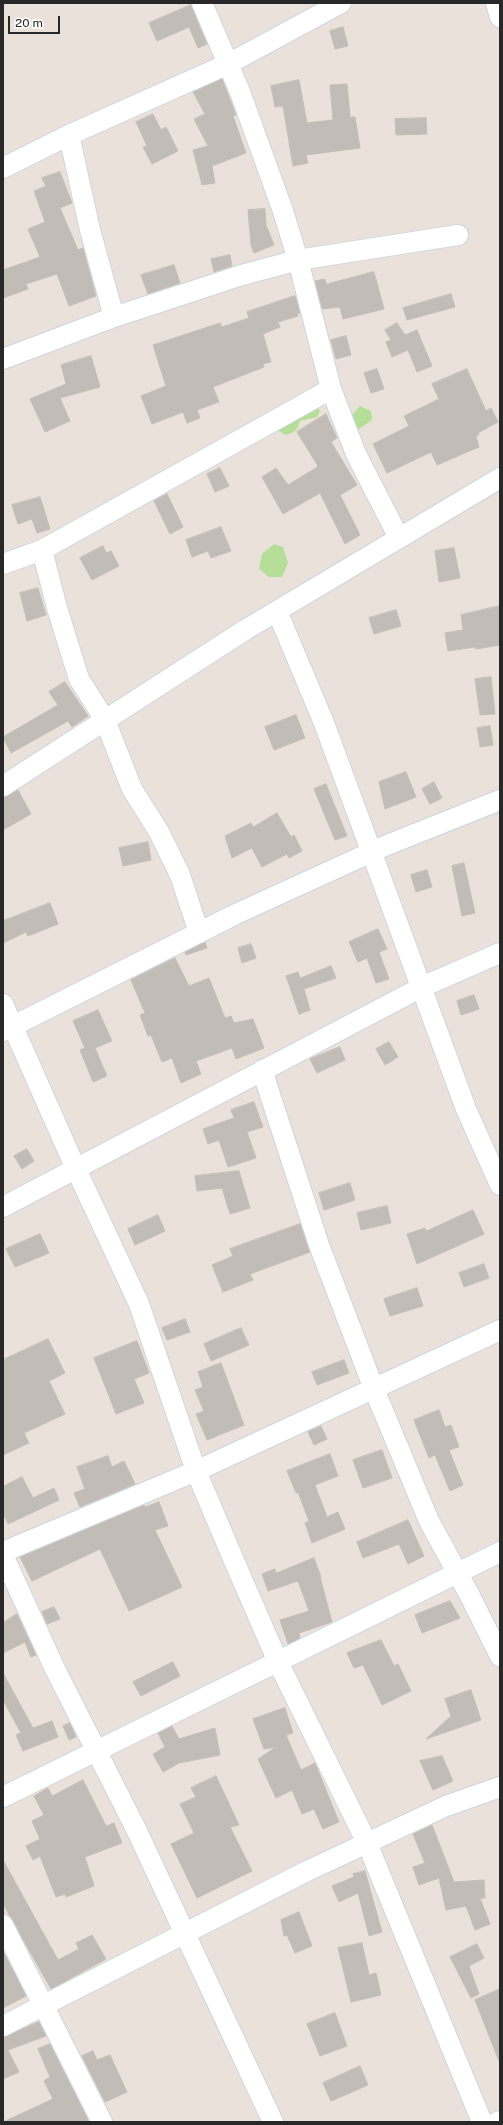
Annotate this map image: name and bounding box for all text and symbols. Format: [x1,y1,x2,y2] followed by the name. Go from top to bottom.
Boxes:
[10,8,62,34] scale bar
[15,16,43,30] text: 20 m

